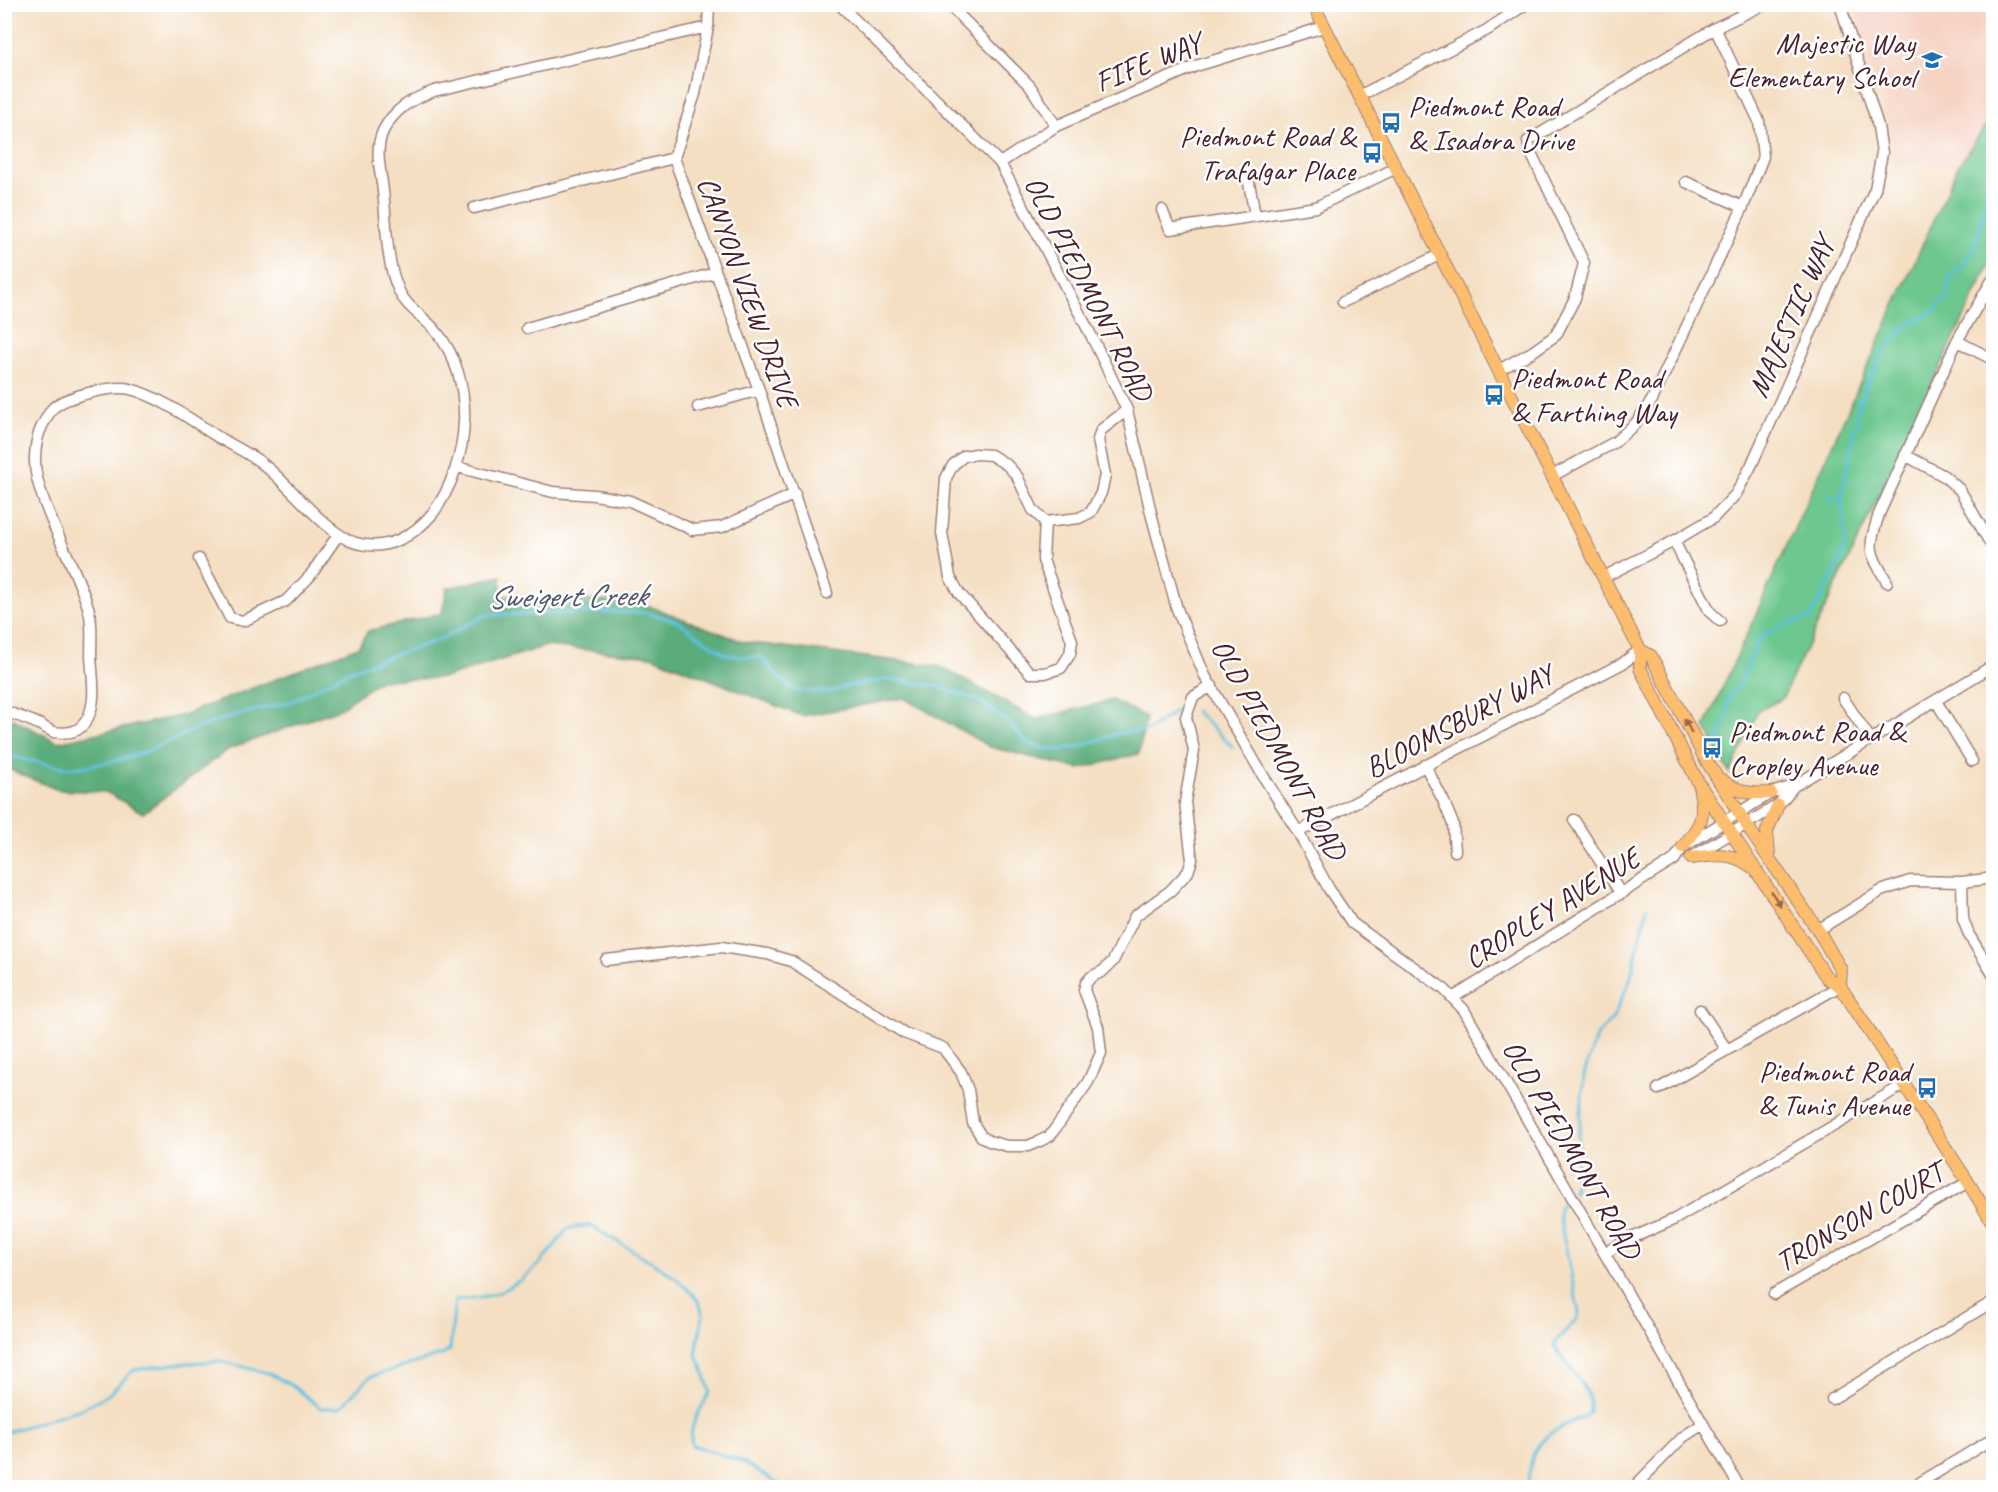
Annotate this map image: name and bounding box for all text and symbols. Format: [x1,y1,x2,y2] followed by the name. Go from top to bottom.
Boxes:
[1089,21,1212,100] street label: FIFE WAY
[1728,24,1920,96] place label: Majestic Way Elementary School
[1920,48,1944,72] school or university icon: Majestic Way Elementary School
[1408,87,1576,159] place label: Piedmont Road & Isadora Drive
[1379,111,1403,135] bus stop icon: Piedmont Road & Isadora Drive
[1180,117,1358,189] place label: Piedmont Road & Trafalgar Place
[1360,141,1384,165] bus stop icon: Piedmont Road & Trafalgar Place
[1016,169,1163,409] street label: OLD PIEDMONT ROAD
[689,171,809,416] street label: CANYON VIEW DRIVE
[1739,226,1846,403] street label: MAJESTIC WAY
[1511,359,1679,431] place label: Piedmont Road & Farthing Way
[1482,383,1506,407] bus stop icon: Piedmont Road & Farthing Way
[488,574,653,618] water label: Sweigert Creek
[1203,632,1357,868] street label: OLD PIEDMONT ROAD
[1358,653,1563,787] street label: BLOOMSBURY WAY
[1729,712,1907,784] place label: Piedmont Road & Cropley Avenue
[1683,717,1693,734] one-way arrow
[1700,736,1724,760] bus stop icon: Piedmont Road & Cropley Avenue
[1457,837,1650,977] street label: CROPLEY AVENUE
[1770,891,1781,907] one-way arrow
[1494,1033,1651,1268] street label: OLD PIEDMONT ROAD
[1758,1052,1914,1124] place label: Piedmont Road & Tunis Avenue
[1915,1076,1939,1100] bus stop icon: Piedmont Road & Tunis Avenue
[1768,1150,1956,1280] street label: TRONSON COURT

